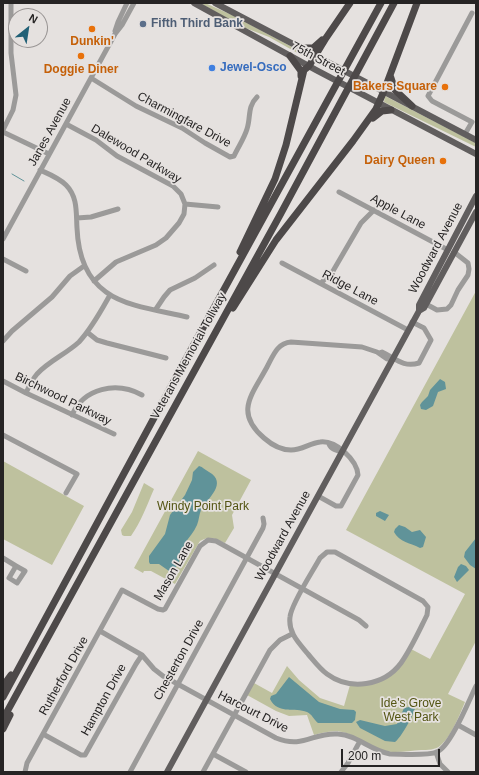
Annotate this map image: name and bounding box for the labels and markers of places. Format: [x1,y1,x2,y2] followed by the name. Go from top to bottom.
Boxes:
[151,17,243,31] place label: Fifth Third Bank
[138,19,148,29] marker: Fifth Third Bank
[87,24,97,34] marker: Dunkin'
[70,35,114,49] place label: Dunkin'
[76,51,86,61] marker: Doggie Diner
[220,61,287,75] place label: Jewel-Osco
[44,63,118,77] place label: Doggie Diner
[207,63,217,73] marker: Jewel-Osco
[353,80,437,94] place label: Bakers Square
[440,82,450,92] marker: Bakers Square
[364,154,435,168] place label: Dairy Queen
[438,156,448,166] marker: Dairy Queen

